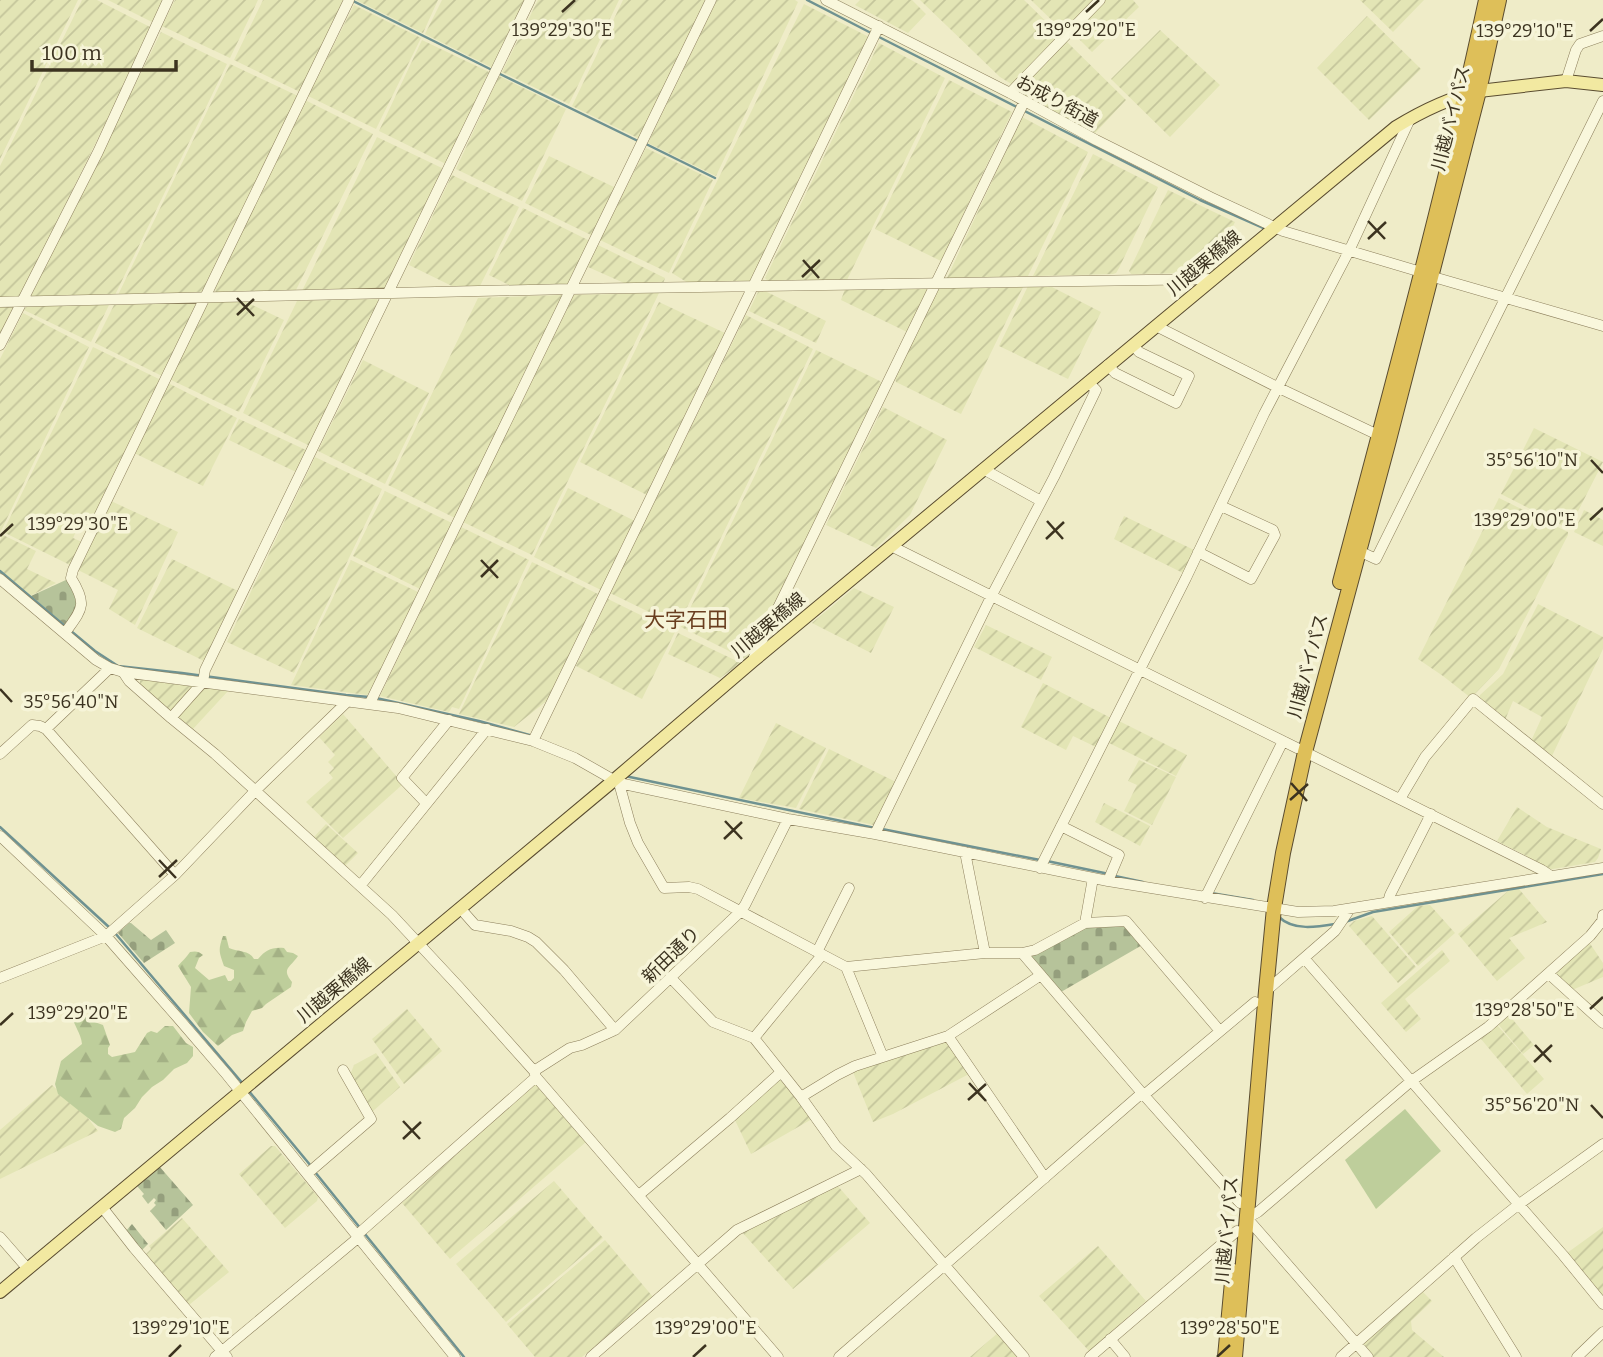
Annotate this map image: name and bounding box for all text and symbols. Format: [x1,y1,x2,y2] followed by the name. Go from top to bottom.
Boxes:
[512,19,612,41] text: 139°29'30"E
[1036,19,1136,41] text: 139°29'20"E
[1476,20,1574,42] text: 139°29'10"E
[32,28,175,72] scale bar
[42,40,102,66] text: 100 m
[1427,63,1475,173] street label: 川越バイパス
[1012,70,1102,132] street label: お成り街道
[1162,226,1246,300] street label: 川越栗橋線
[1486,449,1578,471] text: 35°56'10"N
[1474,509,1576,531] text: 139°29'00"E
[28,513,128,535] text: 139°29'30"E
[726,588,810,662] street label: 川越栗橋線
[644,607,728,633] district label: 大字石田
[1283,611,1333,721] street label: 川越バイパス
[23,691,119,713] text: 35°56'40"N
[637,922,705,988] street label: 新田通り
[292,953,376,1027] street label: 川越栗橋線
[1475,999,1575,1021] text: 139°28'50"E
[28,1002,128,1024] text: 139°29'20"E
[1485,1094,1579,1116] text: 35°56'20"N
[1211,1175,1243,1285] street label: 川越バイパス
[132,1317,230,1339] text: 139°29'10"E
[655,1317,757,1339] text: 139°29'00"E
[1180,1317,1280,1339] text: 139°28'50"E

